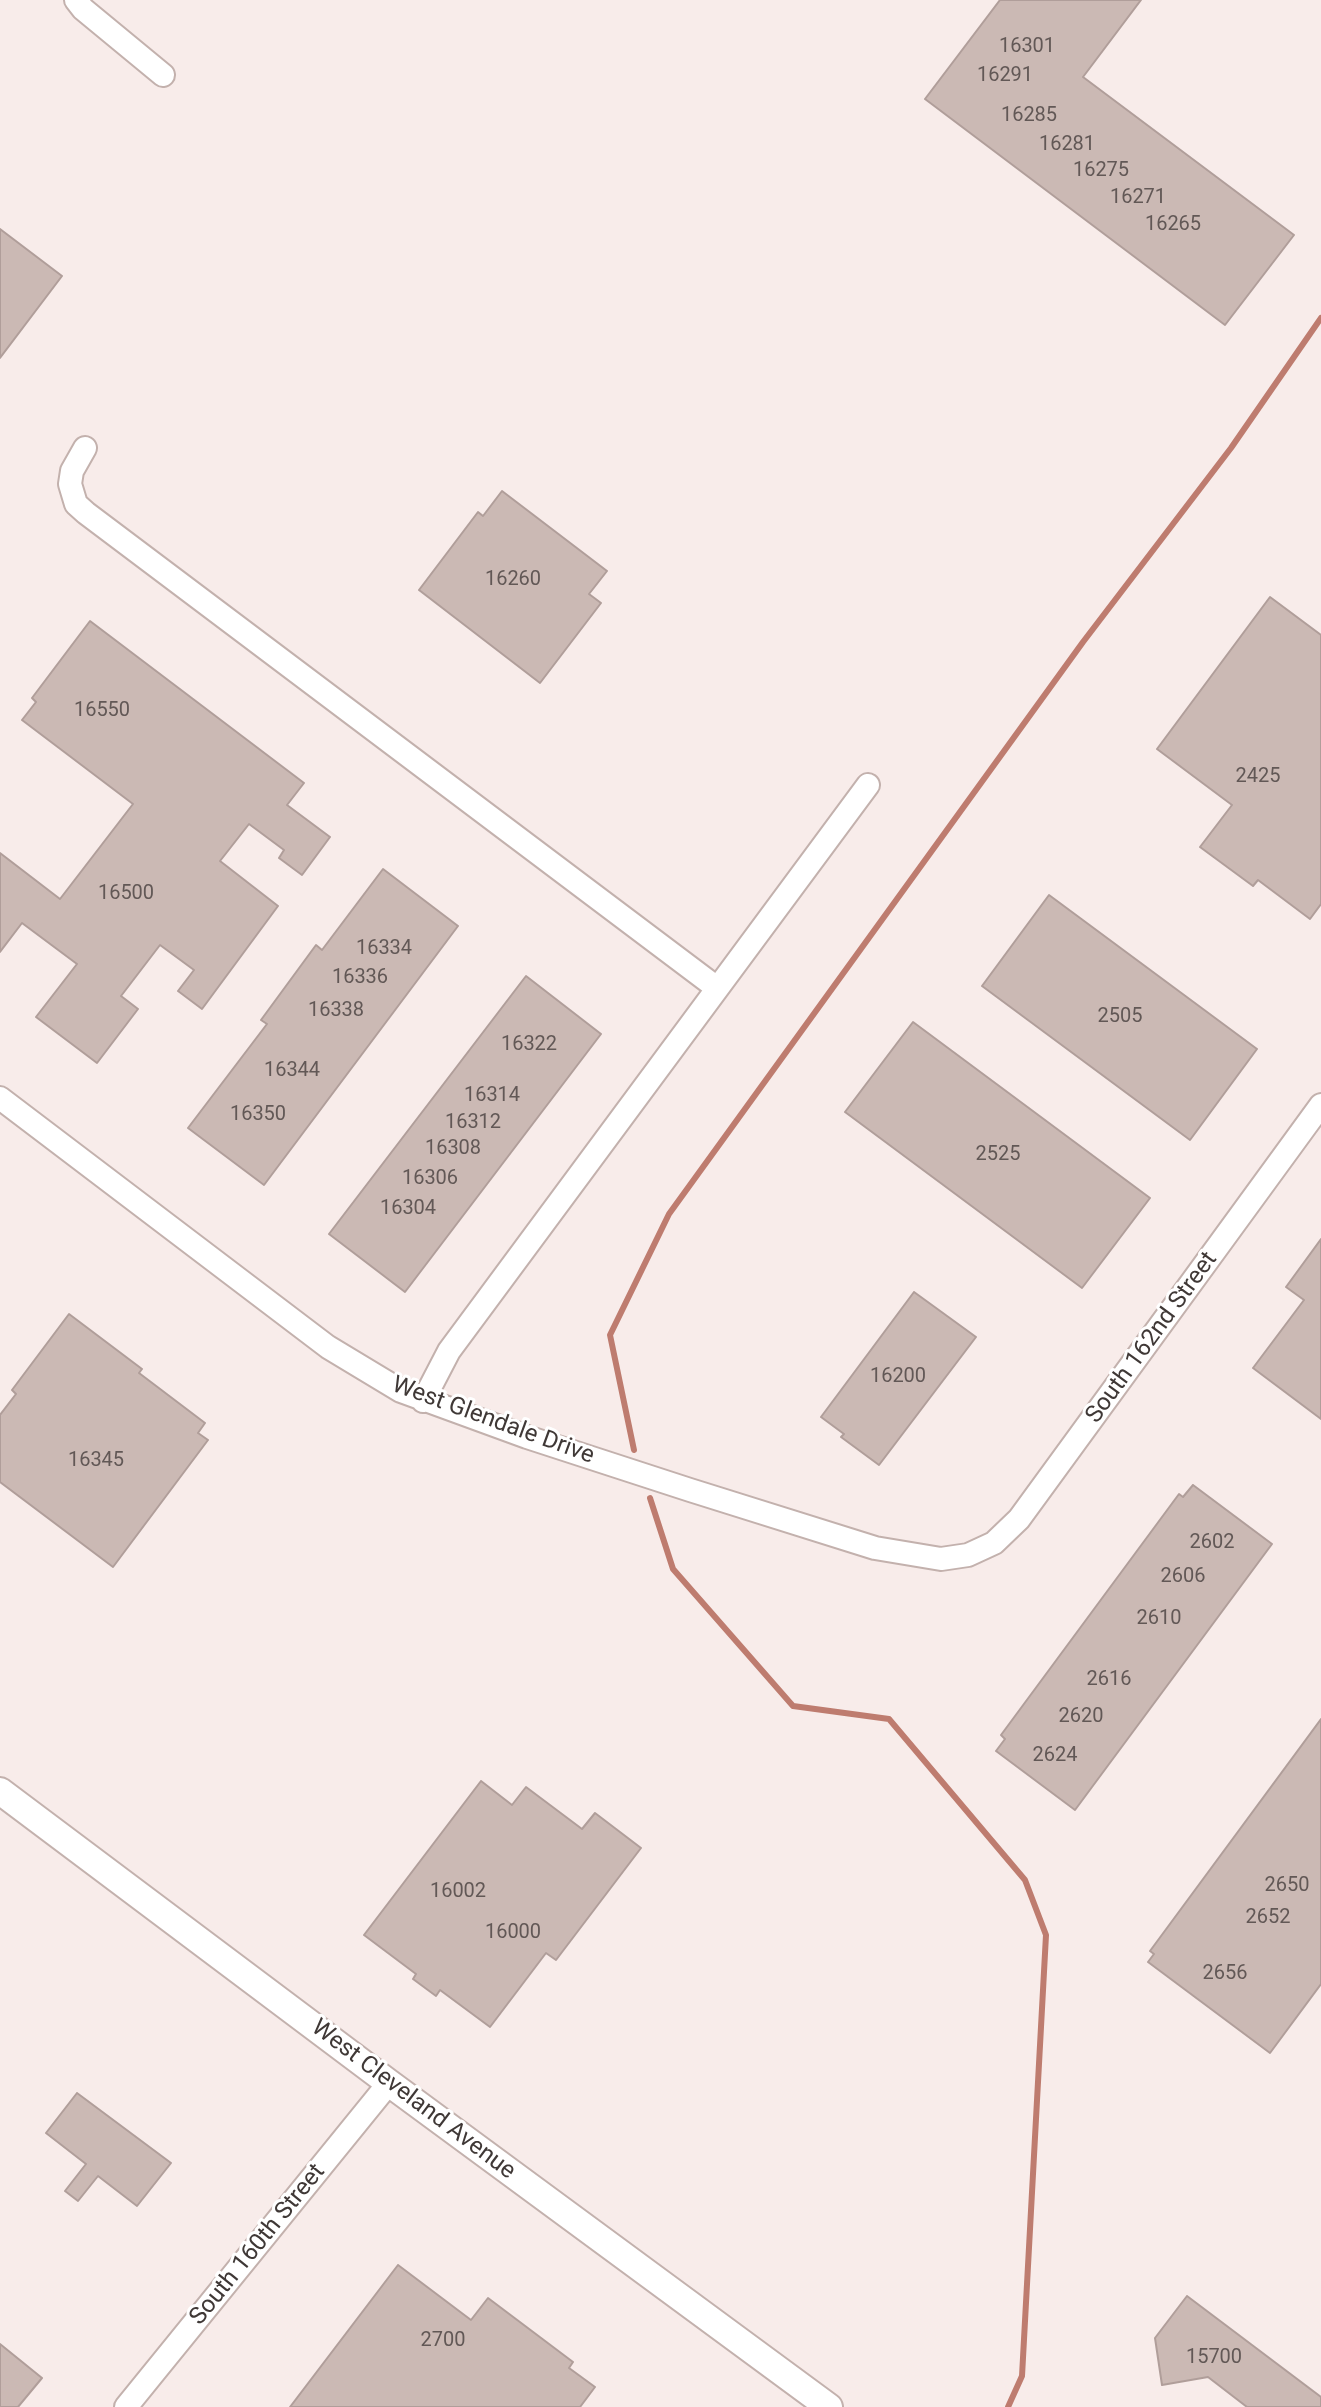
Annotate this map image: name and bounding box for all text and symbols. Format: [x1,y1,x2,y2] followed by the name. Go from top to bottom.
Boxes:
[999,35,1055,59] house number: 16301
[977,64,1033,88] house number: 16291
[1001,104,1057,128] house number: 16285
[1039,133,1095,157] house number: 16281
[1073,159,1129,183] house number: 16275
[1110,186,1166,210] house number: 16271
[1145,213,1201,237] house number: 16265
[485,568,541,592] house number: 16260
[74,699,130,723] house number: 16550
[1236,765,1280,789] house number: 2425
[98,882,154,906] house number: 16500
[356,937,412,961] house number: 16334
[332,966,388,990] house number: 16336
[308,999,364,1023] house number: 16338
[1098,1005,1142,1029] house number: 2505
[501,1033,557,1057] house number: 16322
[264,1059,320,1083] house number: 16344
[464,1084,520,1108] house number: 16314
[230,1103,286,1127] house number: 16350
[445,1111,501,1135] house number: 16312
[425,1137,481,1161] house number: 16308
[976,1143,1020,1167] house number: 2525
[402,1167,458,1191] house number: 16306
[380,1197,436,1221] house number: 16304
[1080,1247,1224,1429] street label: South 162nd Street
[870,1365,926,1389] house number: 16200
[388,1371,598,1471] street label: West Glendale Drive
[68,1449,124,1473] house number: 16345
[1190,1531,1234,1555] house number: 2602
[1161,1565,1205,1589] house number: 2606
[1137,1607,1181,1631] house number: 2610
[1087,1668,1131,1692] house number: 2616
[1059,1705,1103,1729] house number: 2620
[1033,1744,1077,1768] house number: 2624
[1265,1874,1309,1898] house number: 2650
[430,1880,486,1904] house number: 16002
[1246,1906,1290,1930] house number: 2652
[485,1921,541,1945] house number: 16000
[1203,1962,1247,1986] house number: 2656
[305,2014,521,2186] street label: West Cleveland Avenue
[184,2159,332,2331] street label: South 160th Street
[421,2329,465,2353] house number: 2700
[1186,2346,1242,2370] house number: 15700

